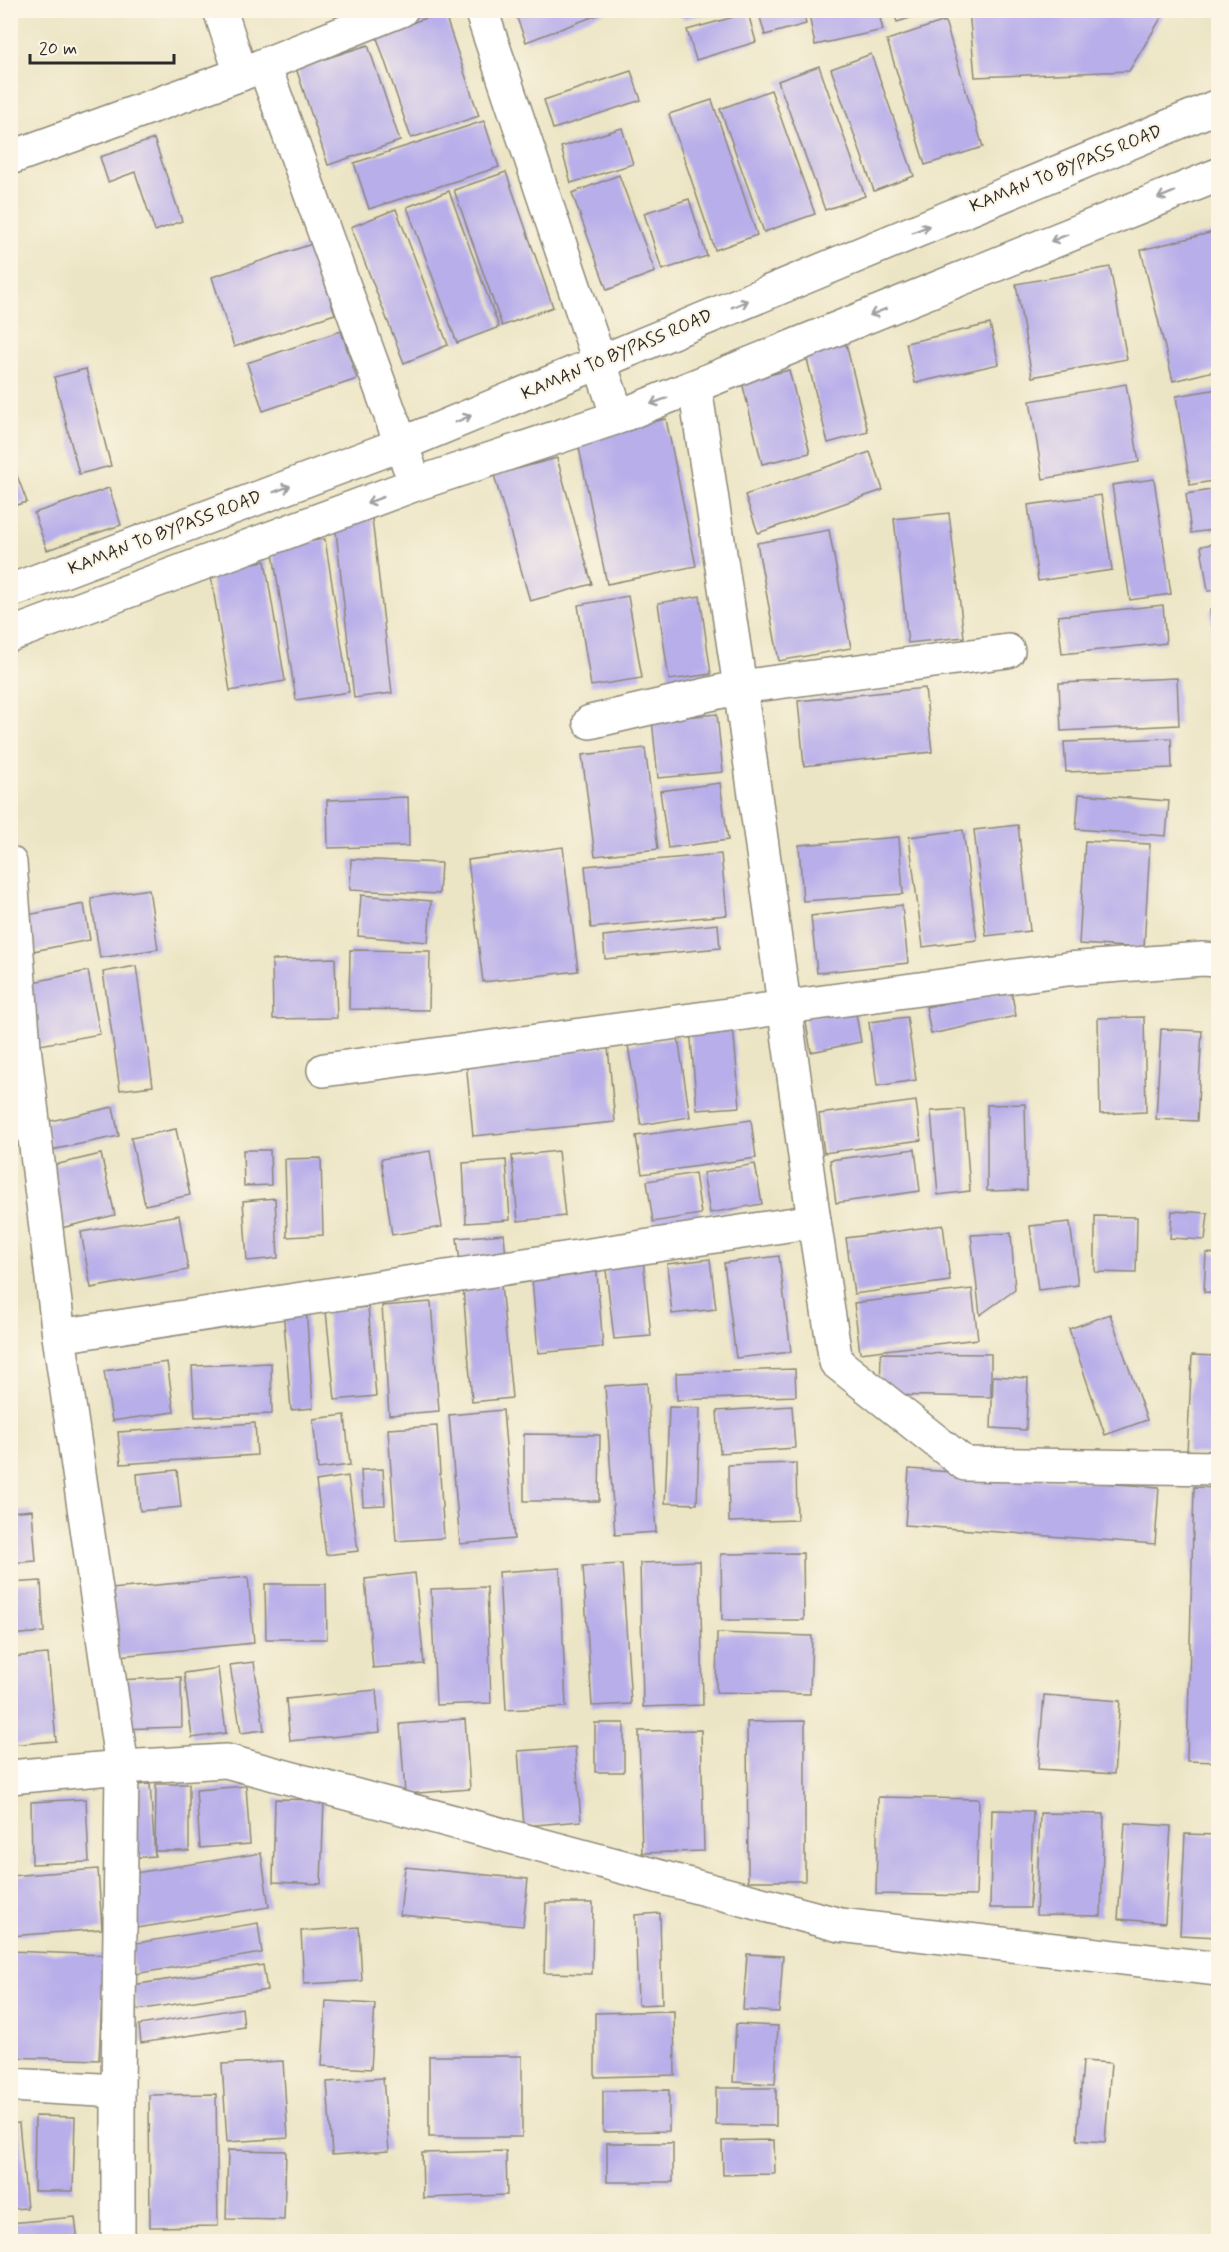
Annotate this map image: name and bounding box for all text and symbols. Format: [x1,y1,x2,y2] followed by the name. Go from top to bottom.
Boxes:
[30,27,174,65] scale bar
[39,37,77,61] text: 20 m
[966,119,1166,219] street label: KAMAN TO BYPASS ROAD
[1157,191,1175,202] one-way arrow
[911,223,929,234] one-way arrow
[1050,233,1068,244] one-way arrow
[731,298,749,309] one-way arrow
[518,304,716,406] street label: KAMAN TO BYPASS ROAD
[870,307,888,318] one-way arrow
[650,396,668,407] one-way arrow
[454,413,472,424] one-way arrow
[272,483,290,494] one-way arrow
[65,485,265,581] street label: KAMAN TO BYPASS ROAD
[366,495,385,506] one-way arrow

